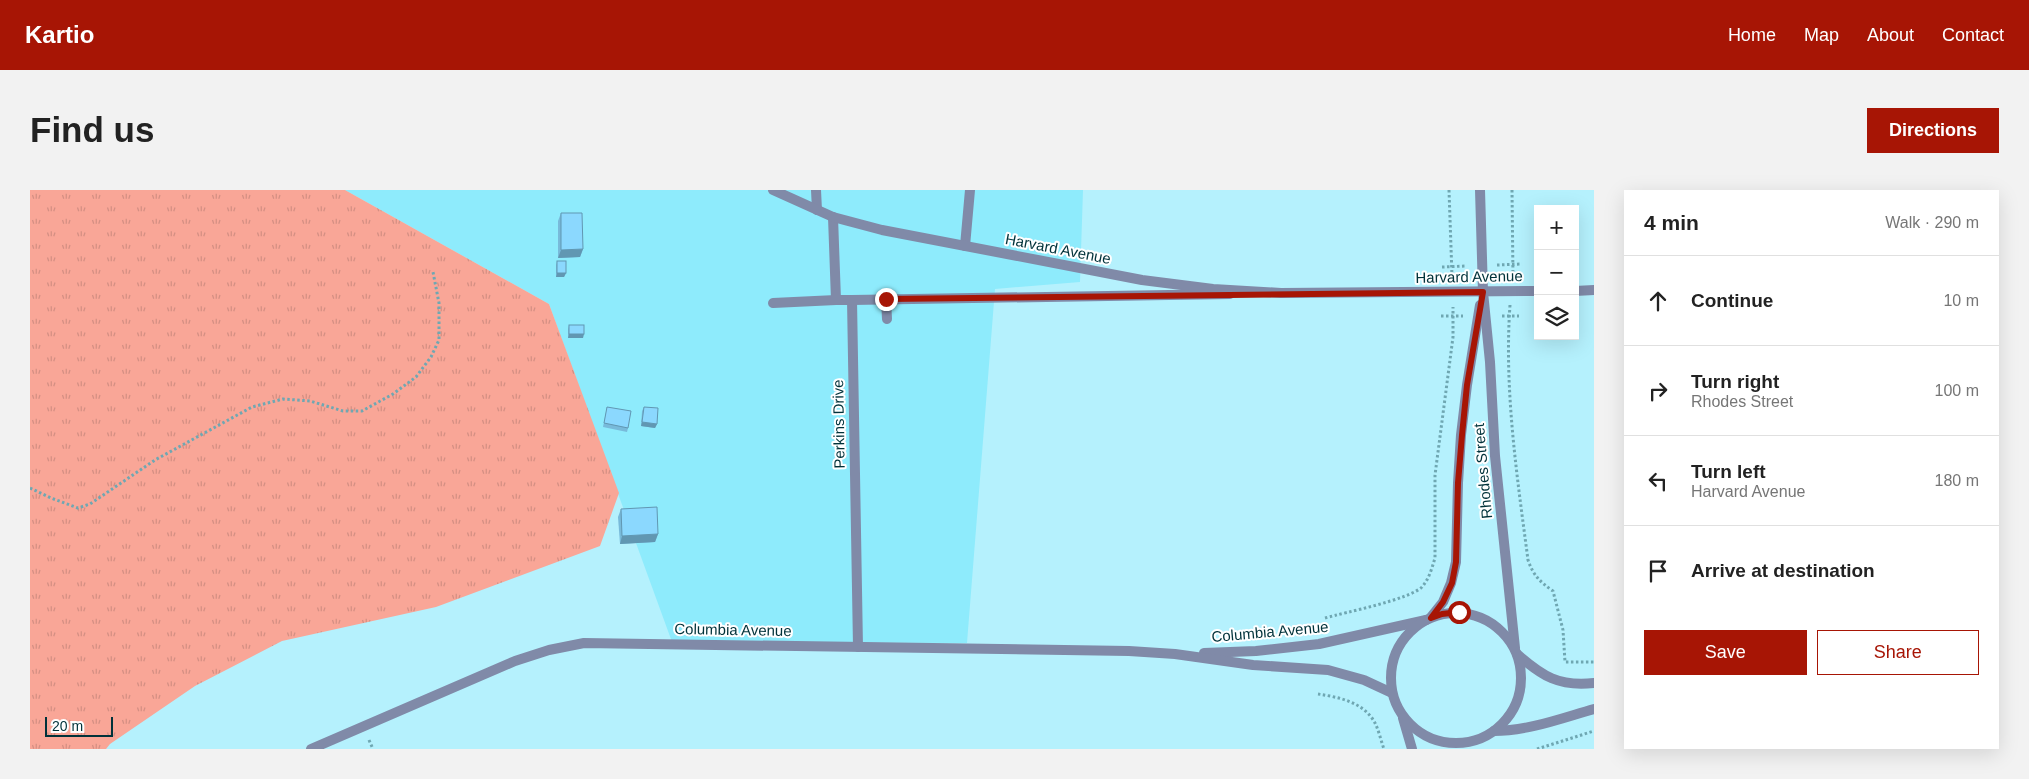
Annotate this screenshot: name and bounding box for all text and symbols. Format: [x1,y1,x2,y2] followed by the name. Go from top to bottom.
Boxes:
[25,21,94,48] text: Kartio
[1728,25,1776,45] text: Home
[1804,25,1839,45] text: Map
[1867,25,1914,45] text: About
[1942,25,2004,45] text: Contact
[1867,108,1999,153] button: Directions
[30,110,154,149] text: Find us
[1534,205,1579,340] map controls
[1534,205,1579,250] button: +
[1644,211,1699,234] text: 4 min
[1885,214,1979,231] text: Walk · 290 m
[1004,230,1112,267] street label: Harvard Avenue
[1534,250,1579,295] button: −
[1415,267,1523,286] street label: Harvard Avenue
[1644,287,1672,315] icon: ahead
[875,288,898,311] route end
[1691,290,1773,311] text: Continue
[1943,292,1979,309] text: 10 m
[1534,295,1579,340] button: layers
[1691,371,1779,392] text: Turn right
[1644,377,1672,405] icon: right
[829,379,848,469] street label: Perkins Drive
[1935,382,1979,399] text: 100 m
[1691,393,1793,410] text: Rhodes Street
[1470,422,1495,520] street label: Rhodes Street
[1691,461,1766,482] text: Turn left
[1644,467,1672,495] icon: left
[1935,472,1979,489] text: 180 m
[1691,483,1805,500] text: Harvard Avenue
[1644,557,1672,585] icon: arrive
[1691,560,1875,581] text: Arrive at destination
[1448,601,1471,624] route start
[1211,618,1329,645] street label: Columbia Avenue
[674,620,792,639] street label: Columbia Avenue
[1644,630,1807,675] button: Save
[1817,630,1979,675] button: Share
[45,714,112,737] scale bar
[52,718,83,734] text: 20 m

